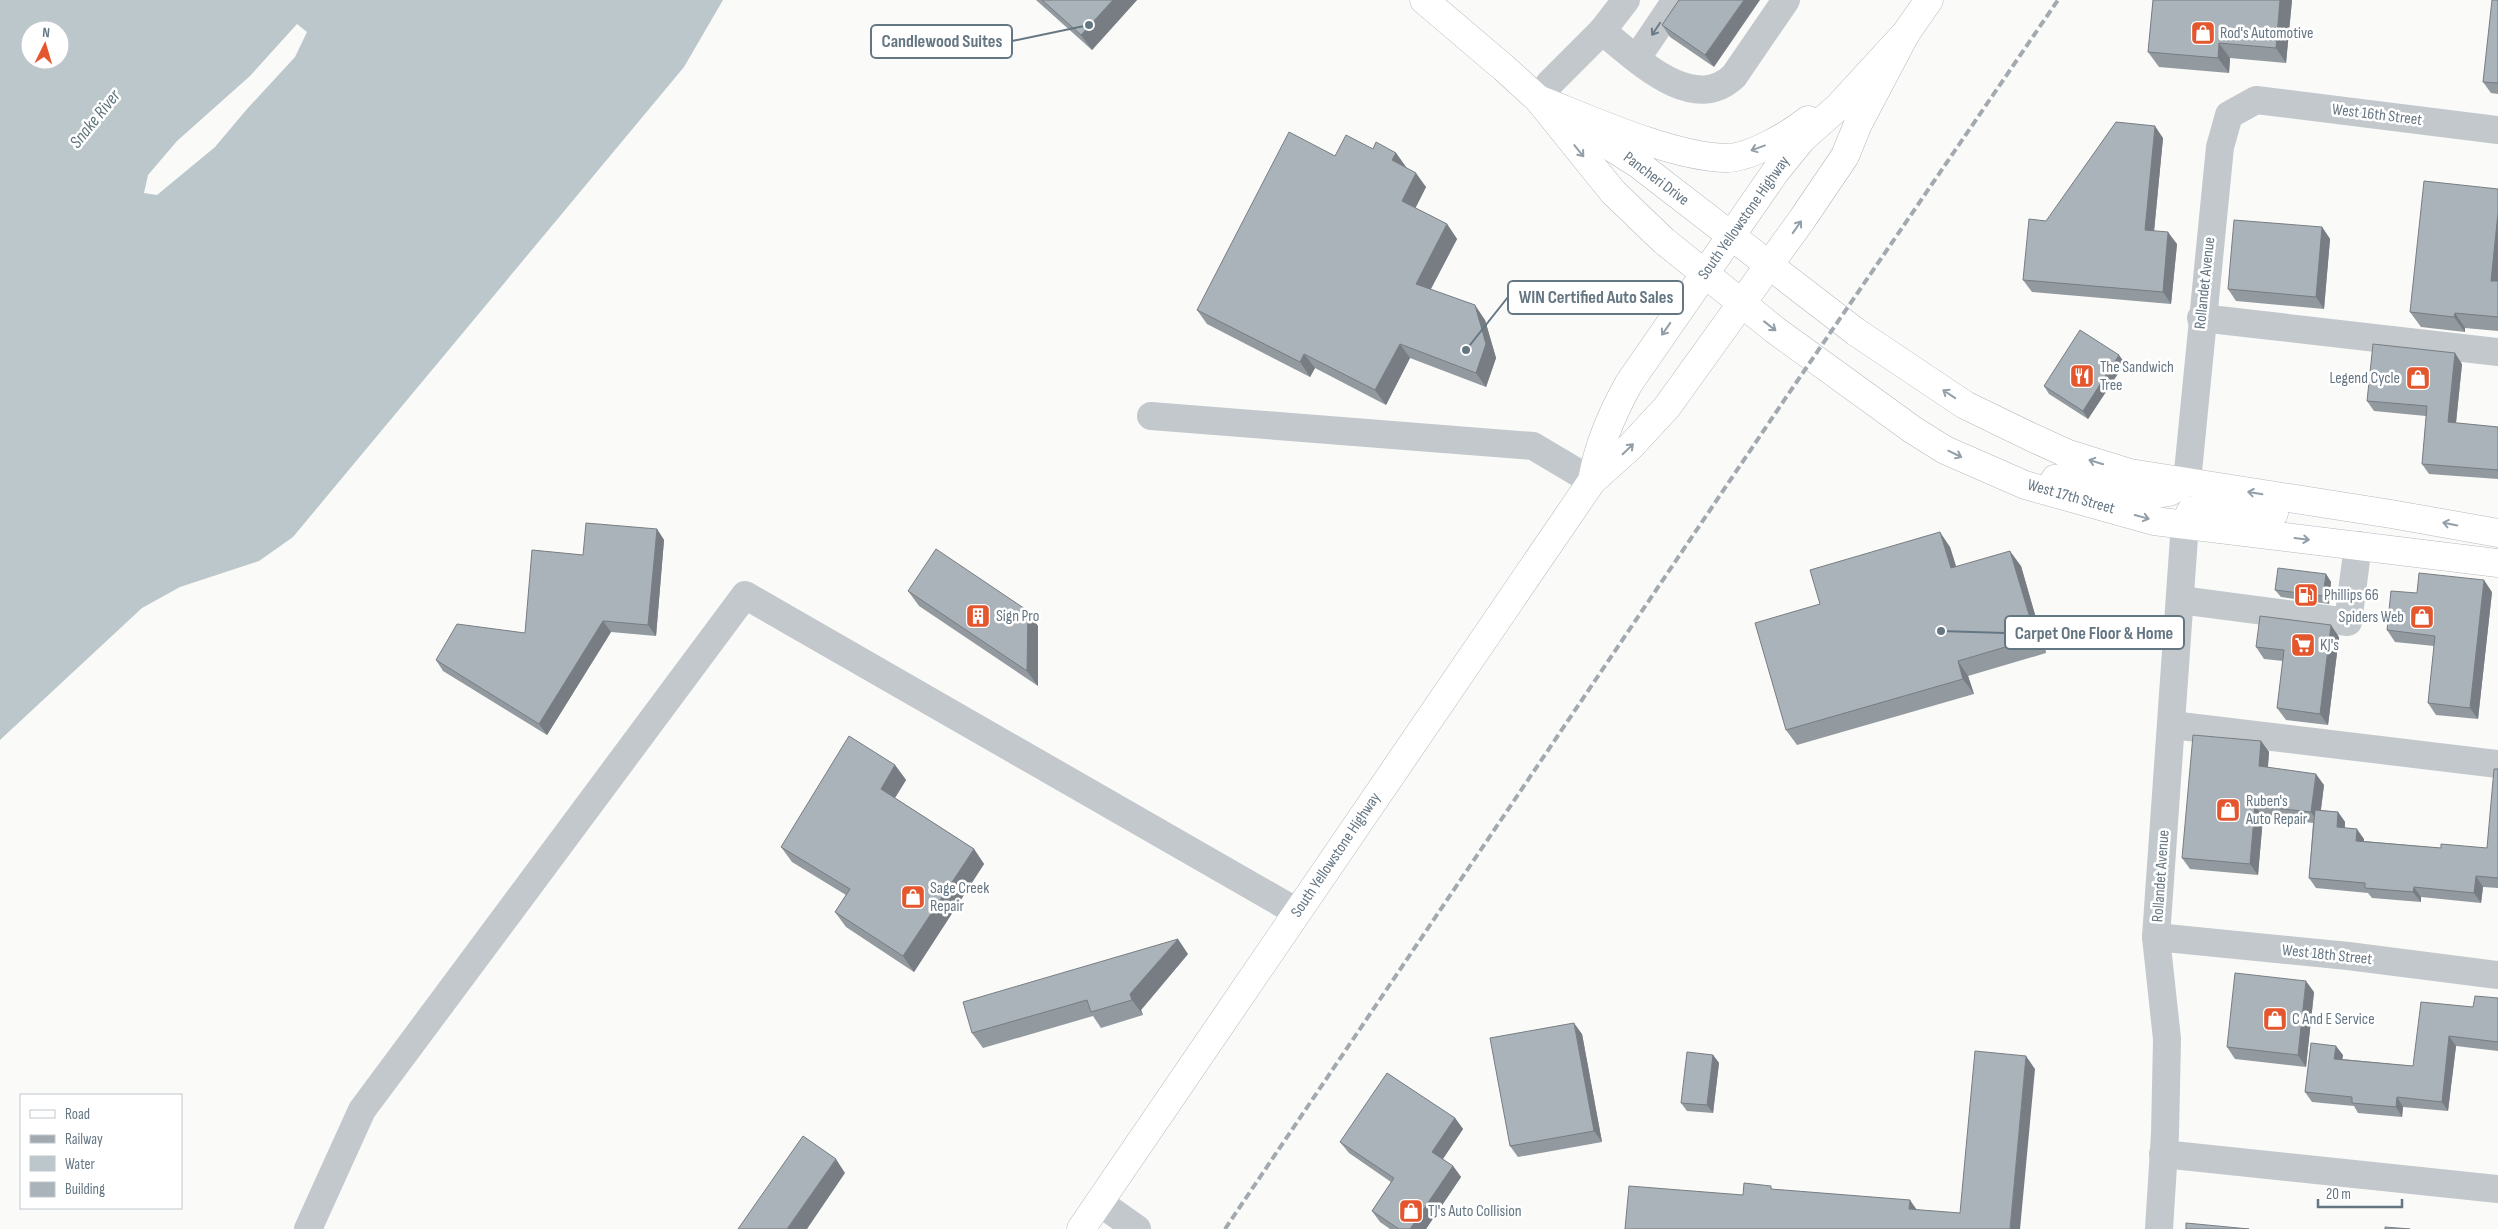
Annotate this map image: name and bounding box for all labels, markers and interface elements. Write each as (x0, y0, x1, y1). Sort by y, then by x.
north arrow (20, 20, 70, 70)
shop icon: Rod's Automotive (2190, 20, 2216, 46)
one-way arrow (1651, 22, 1662, 36)
text: N (42, 24, 51, 41)
place label: Rod's Automotive (2220, 24, 2314, 43)
callout: Candlewood Suites (871, 25, 1012, 58)
text: Candlewood Suites (882, 31, 1002, 52)
water label: Snake River (65, 85, 125, 152)
street label: West 16th Street (2331, 100, 2423, 130)
one-way arrow (1574, 144, 1585, 157)
one-way arrow (1751, 144, 1766, 153)
street label: Pancheri Drive (1619, 148, 1693, 210)
street label: South Yellowstone Highway (1694, 153, 1794, 283)
one-way arrow (1792, 220, 1803, 234)
street label: Rollandet Avenue (2191, 236, 2219, 330)
callout: WIN Certified Auto Sales (1508, 281, 1683, 314)
text: WIN Certified Auto Sales (1519, 287, 1673, 308)
one-way arrow (1763, 321, 1777, 331)
one-way arrow (1661, 322, 1671, 336)
place label: The Sandwich Tree (2100, 358, 2174, 395)
restaurant icon: The Sandwich Tree (2069, 363, 2095, 389)
shop icon: Legend Cycle (2405, 365, 2431, 391)
place label: Legend Cycle (2329, 369, 2400, 388)
one-way arrow (1942, 389, 1956, 399)
one-way arrow (1622, 443, 1635, 455)
one-way arrow (1947, 450, 1962, 460)
one-way arrow (2088, 457, 2104, 467)
street label: West 17th Street (2025, 475, 2117, 519)
one-way arrow (2247, 487, 2263, 497)
one-way arrow (2133, 513, 2149, 523)
one-way arrow (2442, 519, 2458, 529)
one-way arrow (2294, 534, 2310, 544)
fuel station icon: Phillips 66 (2293, 582, 2319, 608)
place label: Phillips 66 (2324, 586, 2379, 605)
building icon: Sign Pro (965, 603, 991, 629)
shop icon: Spiders Web (2409, 604, 2435, 630)
place label: Sign Pro (996, 607, 1039, 626)
place label: Spiders Web (2339, 608, 2404, 627)
callout: Carpet One Floor & Home (2005, 616, 2184, 649)
text: Carpet One Floor & Home (2015, 623, 2173, 644)
supermarket icon: KJ's (2290, 632, 2316, 658)
place label: KJ's (2320, 636, 2339, 655)
street label: South Yellowstone Highway (1287, 789, 1385, 921)
place label: Ruben's Auto Repair (2245, 792, 2308, 829)
shop icon: Ruben's Auto Repair (2215, 797, 2241, 823)
street label: Rollandet Avenue (2148, 829, 2174, 923)
place label: Sage Creek Repair (930, 879, 989, 916)
shop icon: Sage Creek Repair (900, 884, 926, 910)
street label: West 18th Street (2281, 941, 2373, 969)
shop icon: C And E Service (2262, 1006, 2288, 1032)
place label: C And E Service (2292, 1010, 2375, 1029)
legend (20, 1094, 182, 1209)
text: Road (65, 1105, 90, 1124)
text: Railway (65, 1130, 103, 1149)
text: Water (65, 1155, 96, 1174)
scale bar (2318, 1176, 2402, 1208)
text: Building (65, 1180, 105, 1199)
text: 20 m (2326, 1185, 2351, 1204)
shop icon: TJ's Auto Collision (1398, 1198, 1424, 1224)
place label: TJ's Auto Collision (1428, 1202, 1522, 1221)

